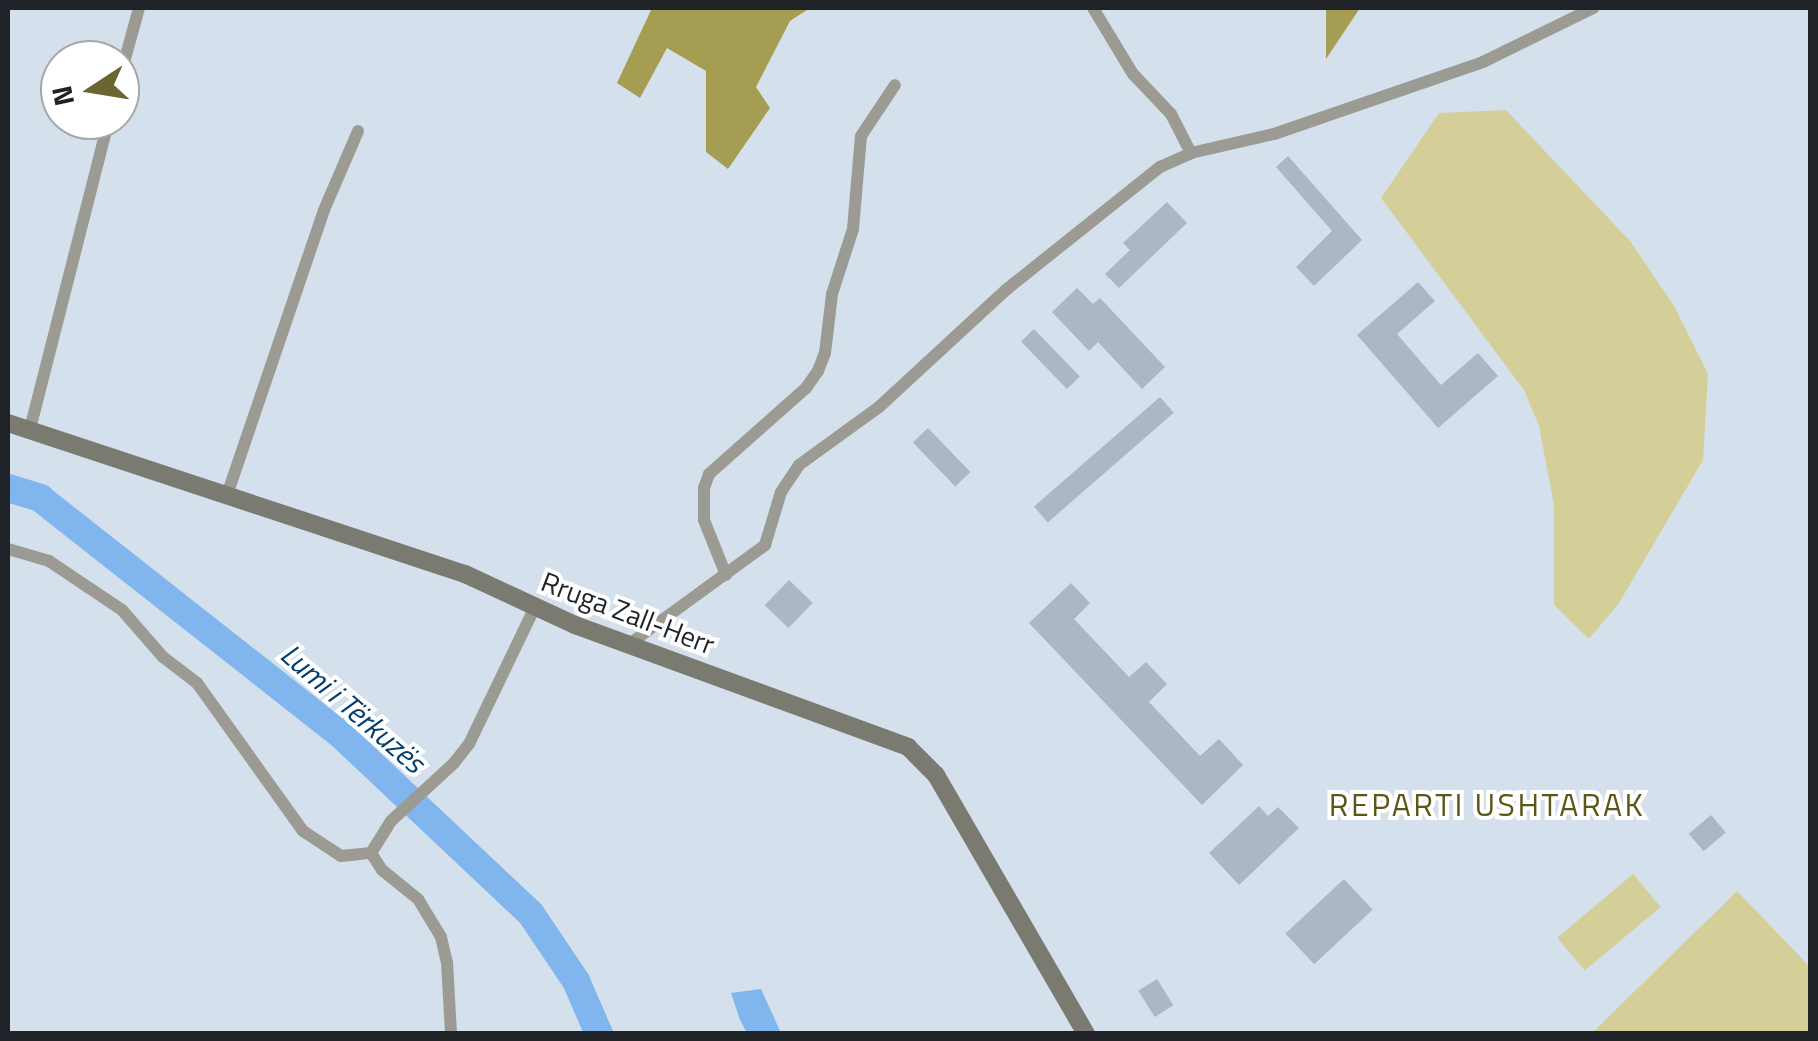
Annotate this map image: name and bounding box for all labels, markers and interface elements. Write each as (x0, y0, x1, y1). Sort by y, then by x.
north arrow (40, 40, 140, 140)
text: N (39, 82, 85, 110)
street label: Rruga Zall-Herr (537, 565, 719, 661)
water label: Lumi i Tërkuzës (274, 636, 432, 780)
district label: REPARTI USHTARAK (1329, 785, 1645, 823)

